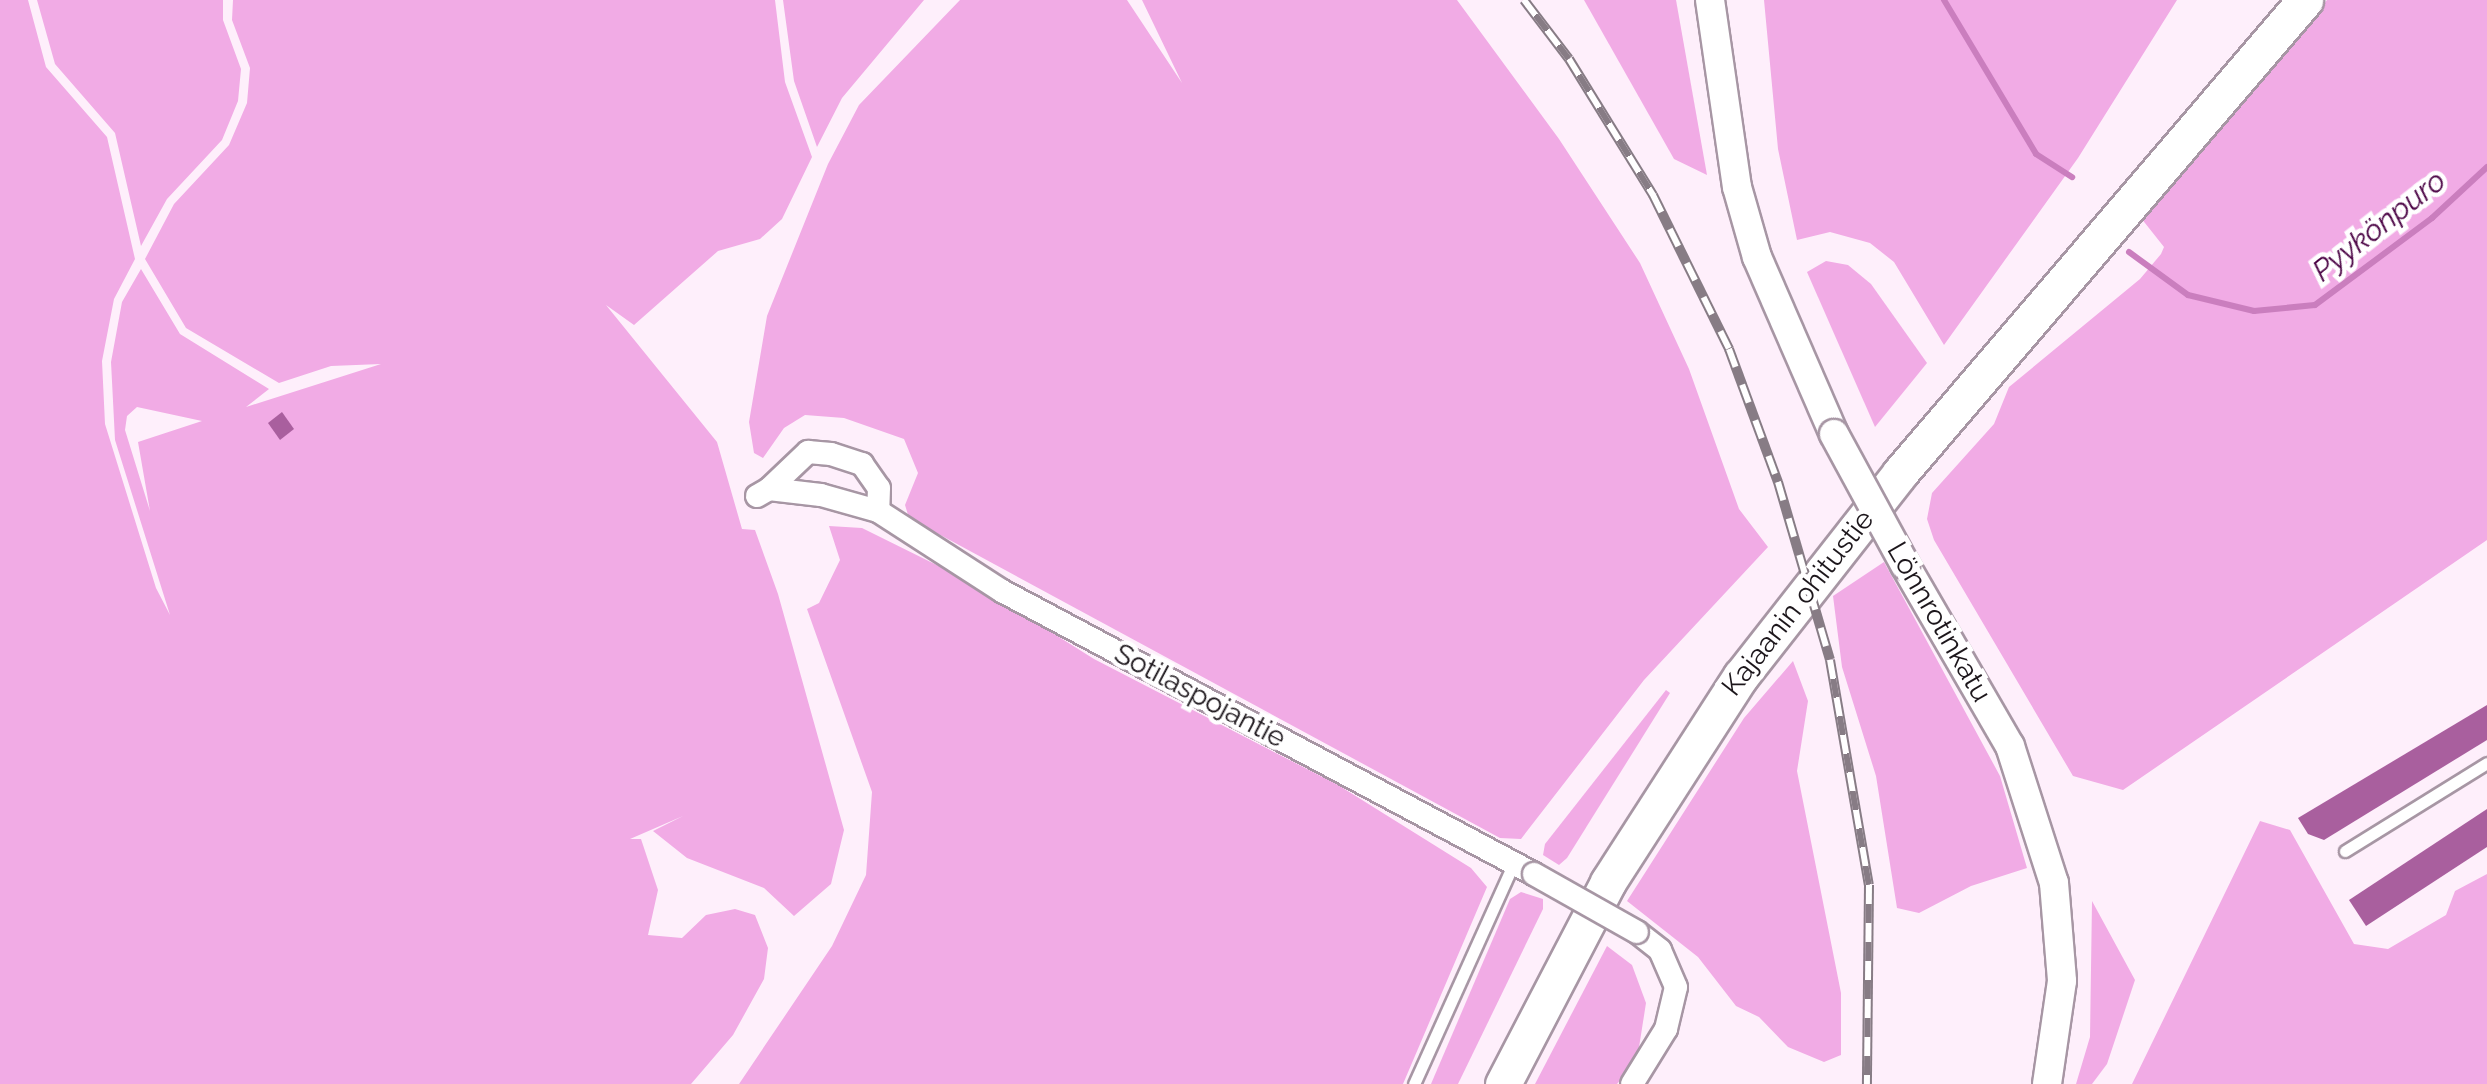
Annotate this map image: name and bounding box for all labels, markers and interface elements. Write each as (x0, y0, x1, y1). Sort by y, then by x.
water label: Pyykönpuro (2305, 163, 2453, 289)
street label: Kajaanin ohitustie (1715, 503, 1881, 703)
street label: Lönnrotinkatu (1880, 536, 1998, 708)
street label: Sotilaspojantie (1109, 637, 1291, 755)

